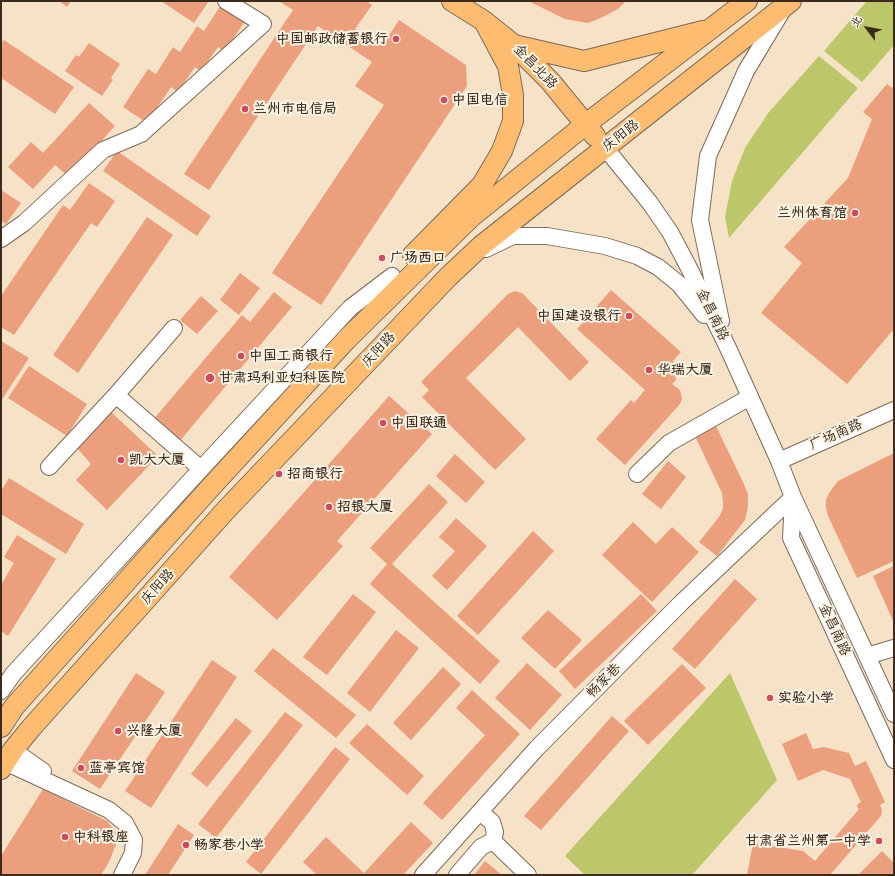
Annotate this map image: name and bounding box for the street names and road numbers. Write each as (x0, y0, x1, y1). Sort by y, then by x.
street label: 金昌北路 (510, 41, 560, 93)
street label: 庆阳路 (599, 116, 643, 156)
street label: 金昌南路 (692, 286, 732, 344)
street label: 庆阳路 (359, 329, 399, 371)
street label: 广场南路 (807, 416, 865, 454)
street label: 庆阳路 (138, 566, 178, 608)
street label: 金昌南路 (815, 601, 853, 659)
street label: 畅家巷 (583, 660, 625, 702)

